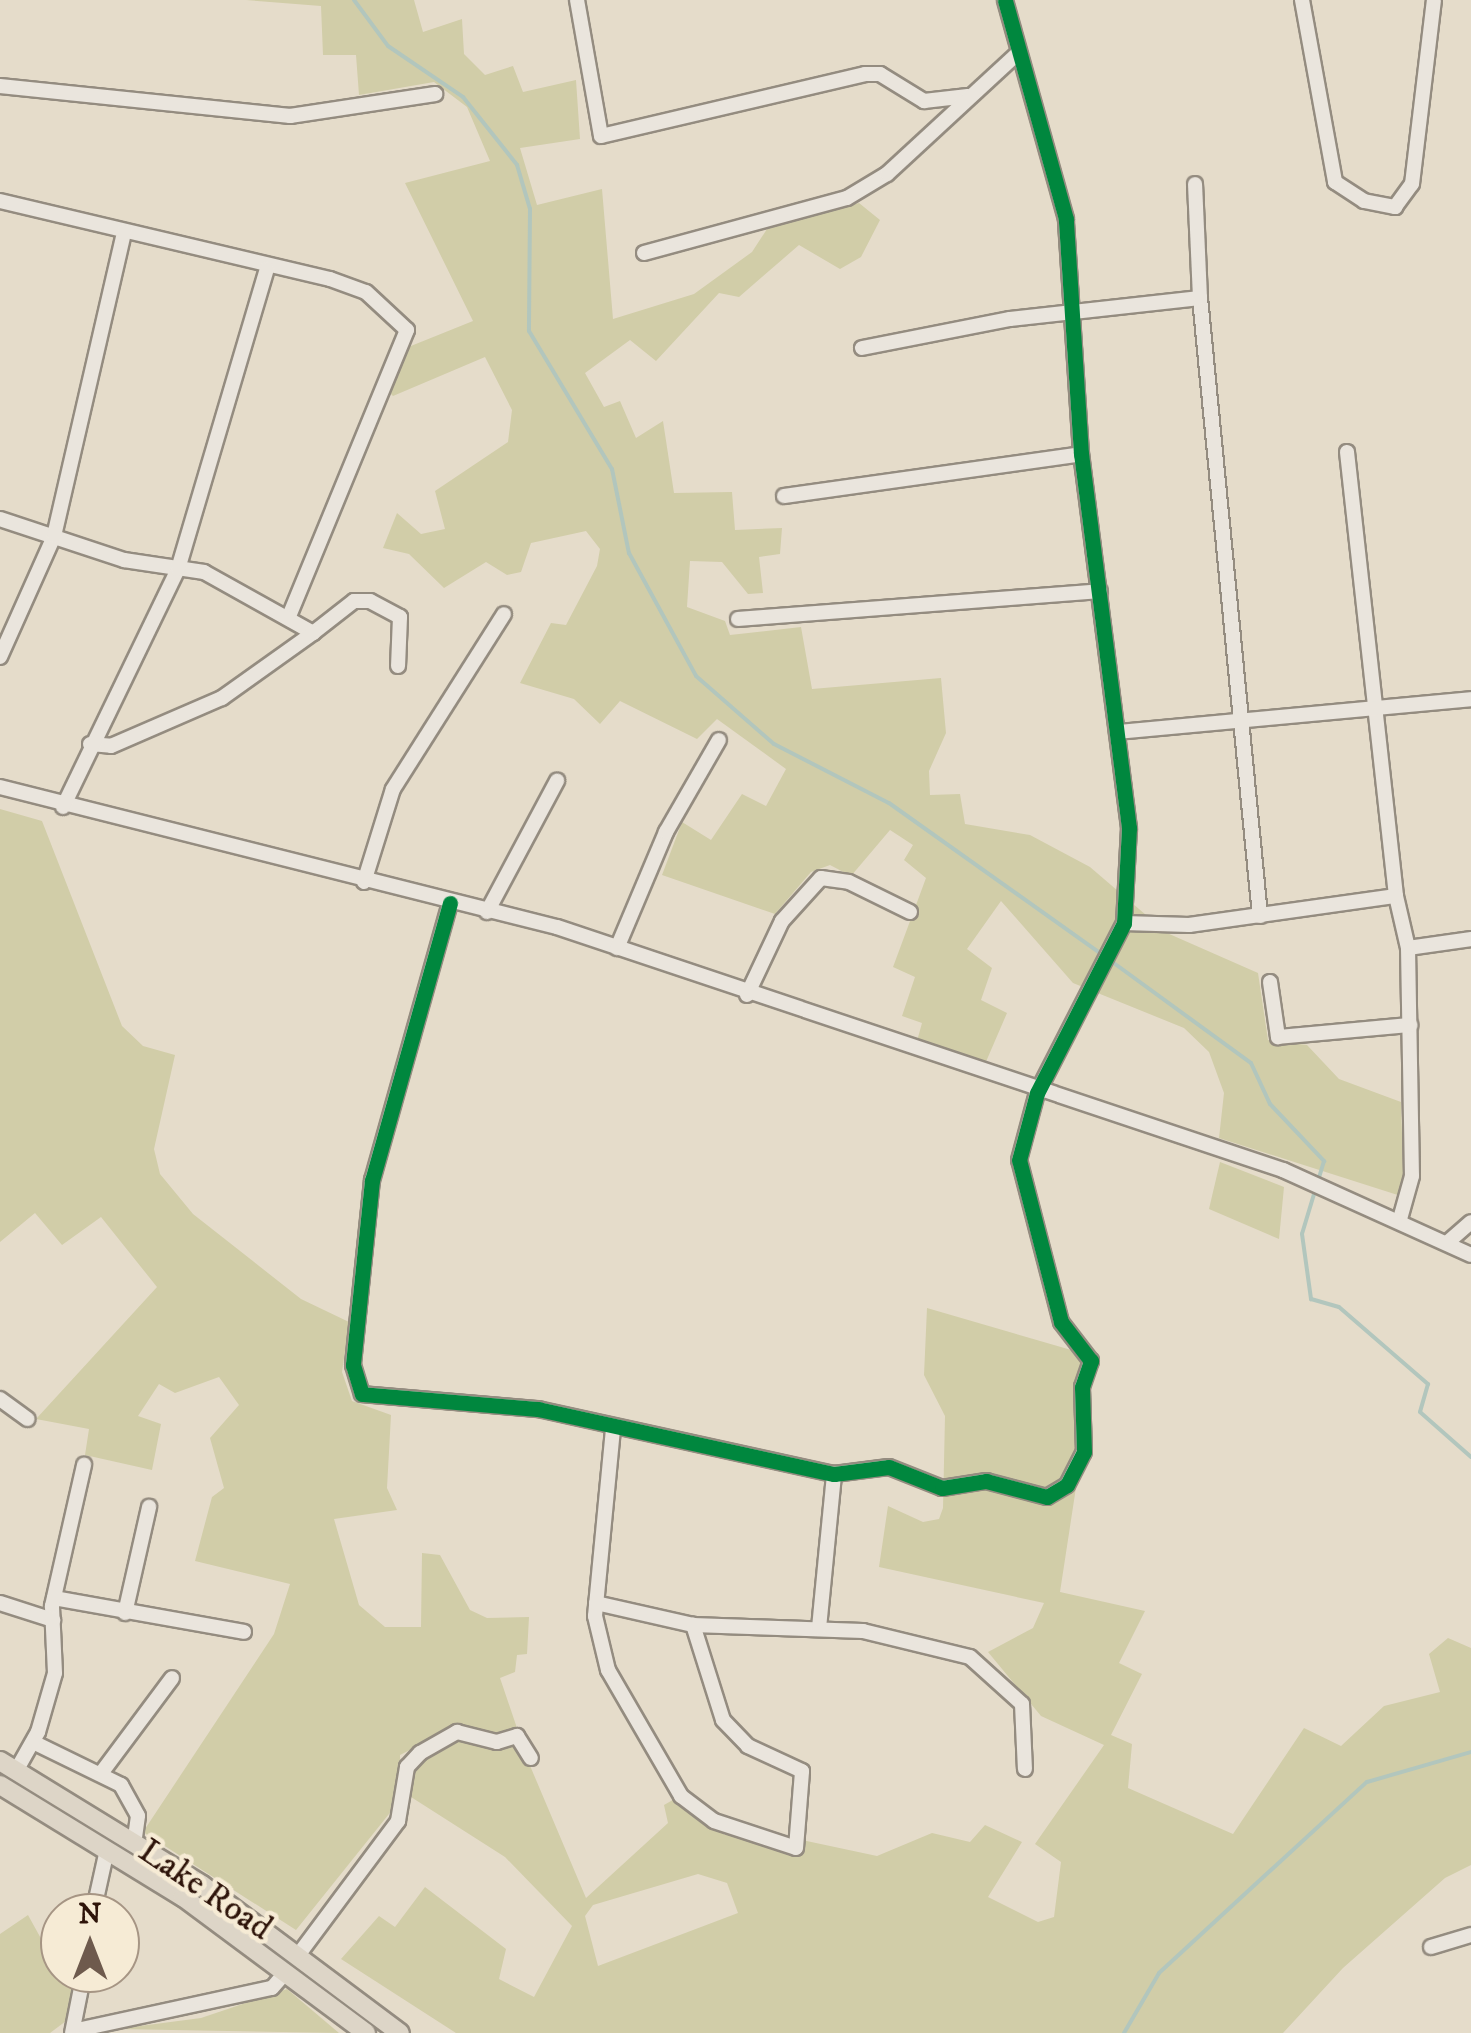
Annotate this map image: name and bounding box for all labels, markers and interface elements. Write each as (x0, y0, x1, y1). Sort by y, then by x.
street label: Lake Road (130, 1830, 280, 1950)
north arrow (40, 1893, 140, 1993)
text: N (79, 1897, 101, 1932)

